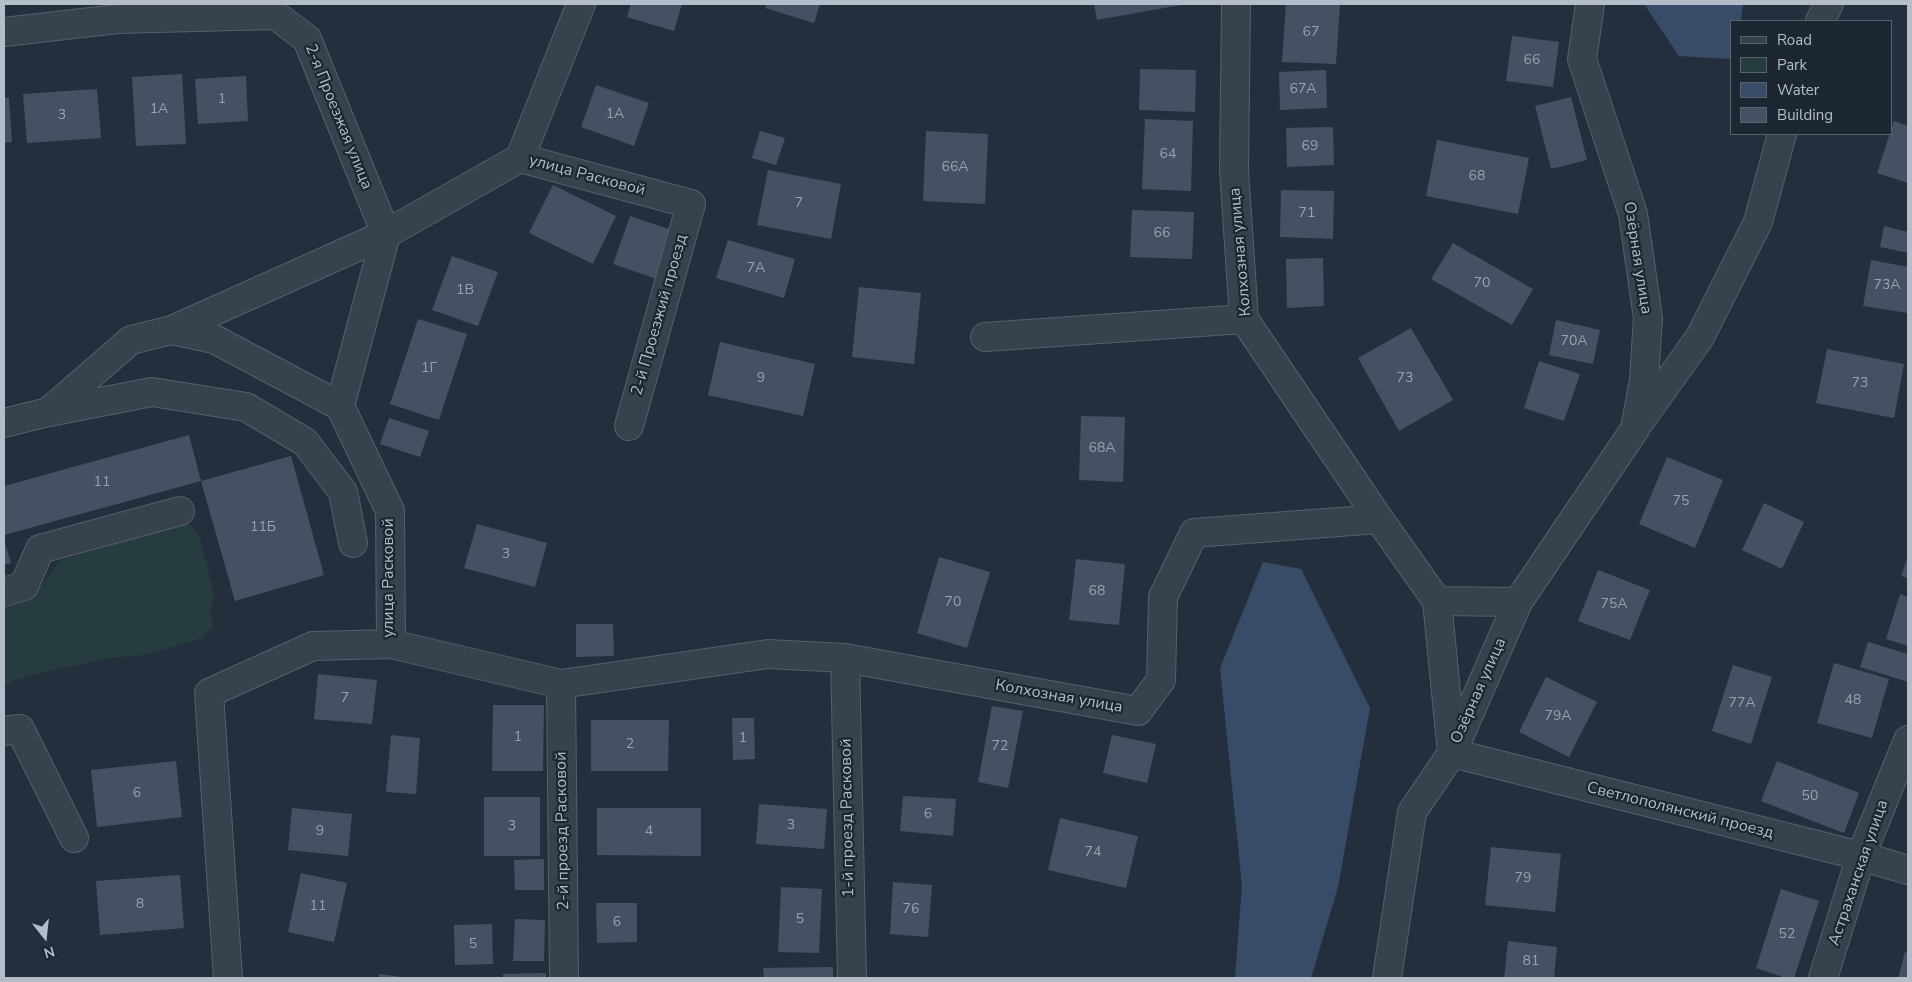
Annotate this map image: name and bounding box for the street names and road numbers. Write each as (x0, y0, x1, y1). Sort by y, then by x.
street label: 2-я Проезжая улица (300, 42, 376, 192)
street label: улица Расковой (527, 151, 647, 201)
street label: Колхозная улица (1226, 187, 1256, 317)
street label: Озёрная улица (1619, 200, 1655, 316)
street label: 2-й Проезжий проезд (628, 232, 692, 398)
street label: улица Расковой (379, 518, 399, 638)
street label: Озёрная улица (1447, 635, 1511, 747)
street label: Колхозная улица (994, 676, 1124, 718)
street label: 1-й проезд Расковой (837, 738, 859, 898)
street label: 2-й проезд Расковой (552, 751, 574, 911)
street label: Светлополянский проезд (1585, 778, 1775, 844)
street label: Астраханская улица (1825, 798, 1893, 948)

